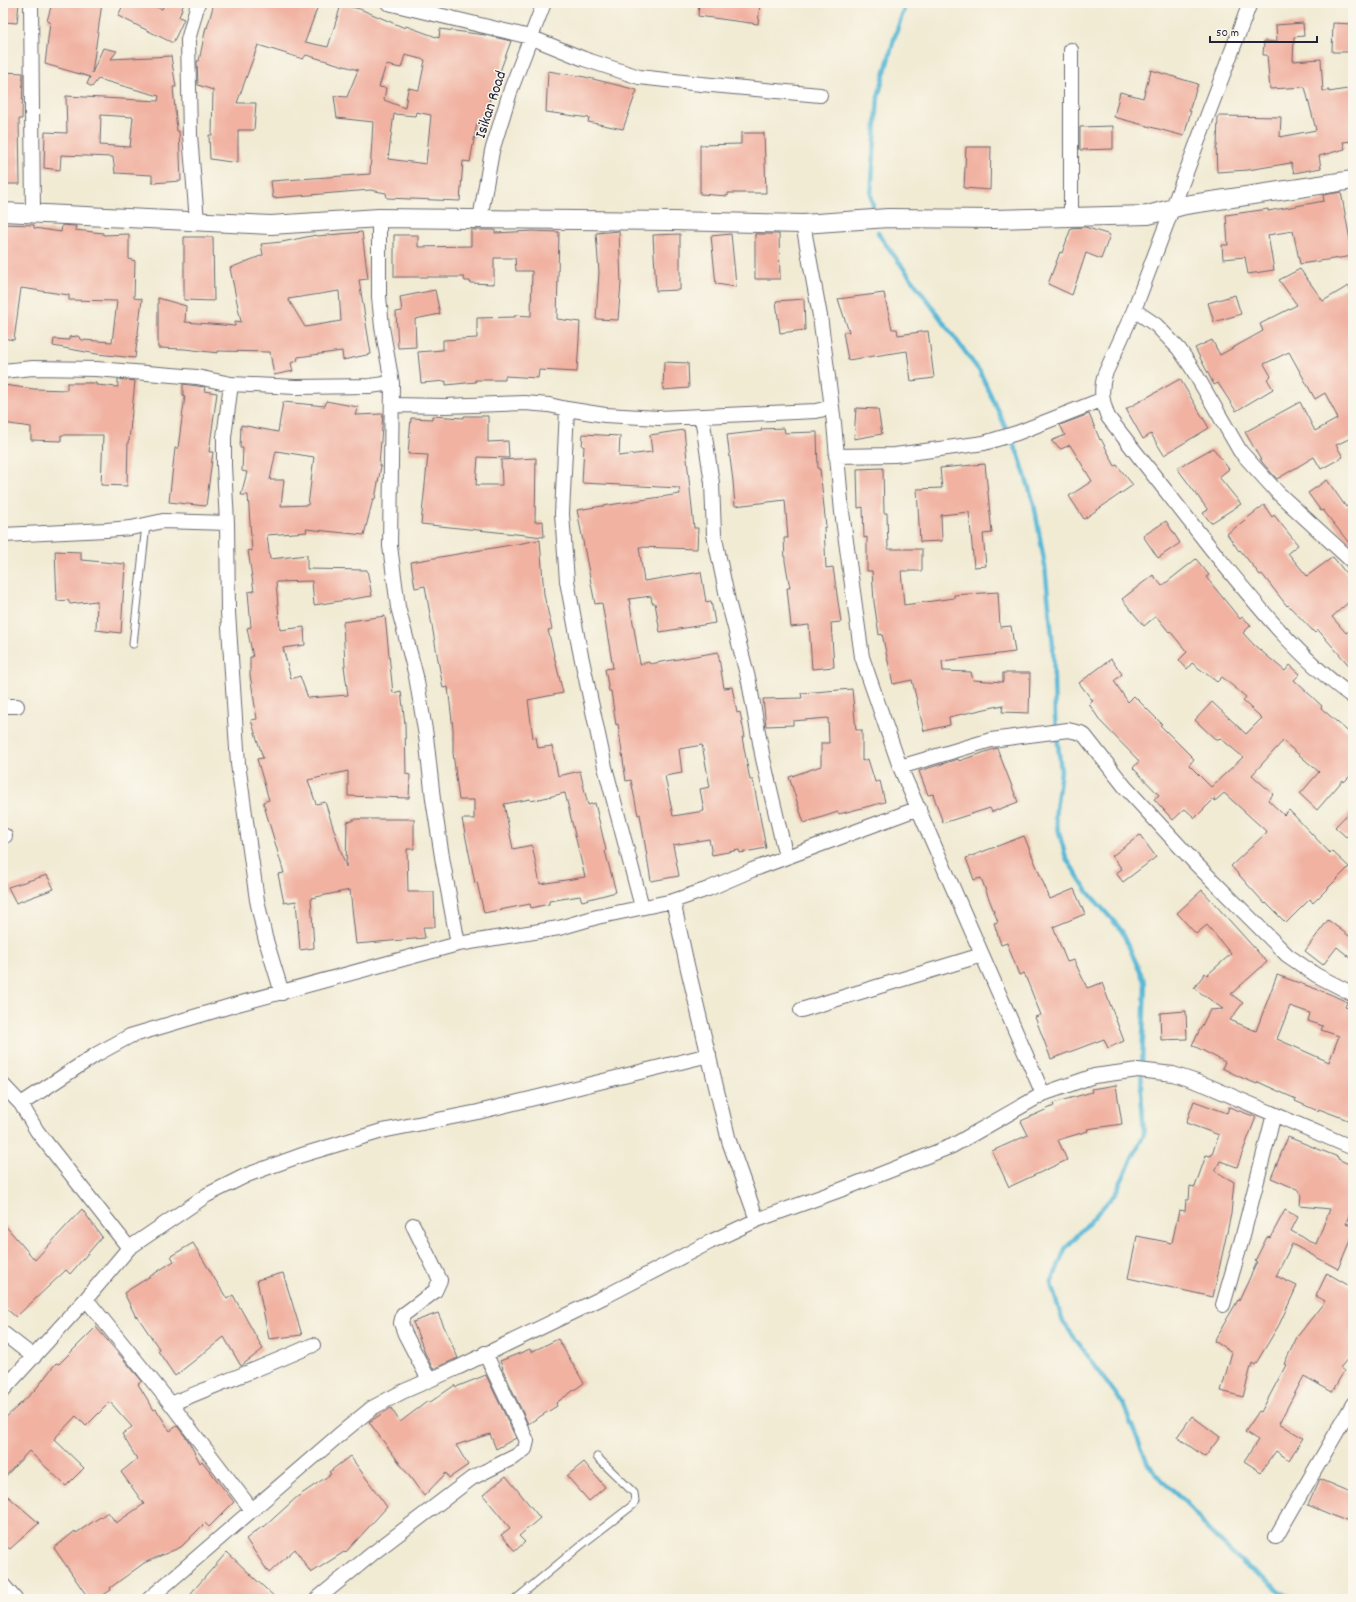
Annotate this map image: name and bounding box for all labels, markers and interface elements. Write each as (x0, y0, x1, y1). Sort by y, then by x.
scale bar (1210, 18, 1317, 44)
text: 50 m (1216, 25, 1239, 42)
street label: Isikan Road (470, 68, 513, 141)

